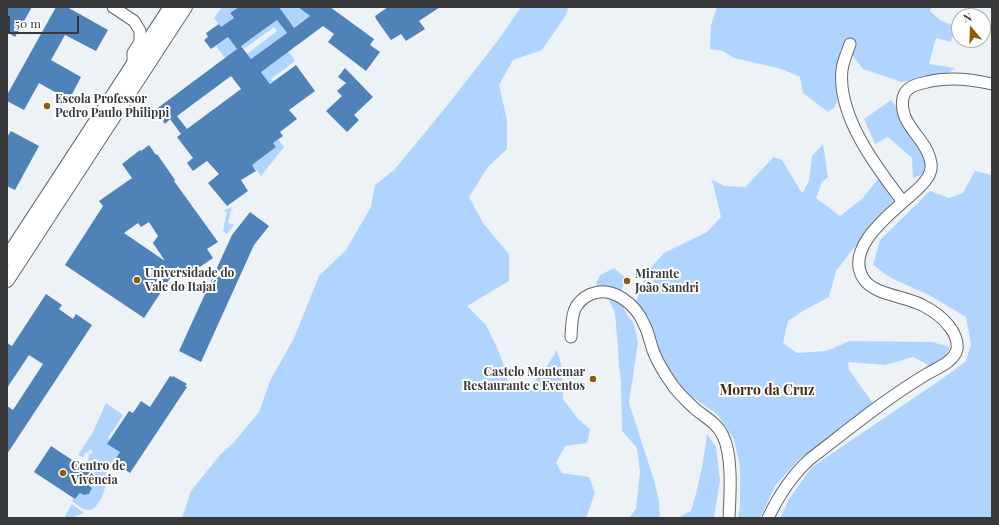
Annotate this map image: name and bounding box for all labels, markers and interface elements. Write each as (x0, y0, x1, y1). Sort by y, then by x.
scale bar (10, 8, 81, 34)
north arrow (951, 8, 991, 48)
text: N (961, 9, 973, 26)
text: 50 m (15, 15, 41, 31)
place label: Escola Professor Pedro Paulo Philippi (55, 92, 169, 120)
marker: Escola Professor Pedro Paulo Philippi (42, 101, 52, 111)
place label: Universidade do Vale do Itajaí (145, 266, 234, 294)
place label: Mirante João Sandri (635, 267, 699, 295)
marker: Universidade do Vale do Itajaí (132, 275, 142, 285)
marker: Mirante João Sandri (622, 276, 632, 286)
place label: Castelo Montemar Restaurante e Eventos (463, 365, 585, 393)
marker: Castelo Montemar Restaurante e Eventos (588, 374, 598, 384)
district label: Morro da Cruz (719, 383, 815, 399)
place label: Centro de Vivência (71, 459, 125, 487)
marker: Centro de Vivência (58, 468, 68, 478)

